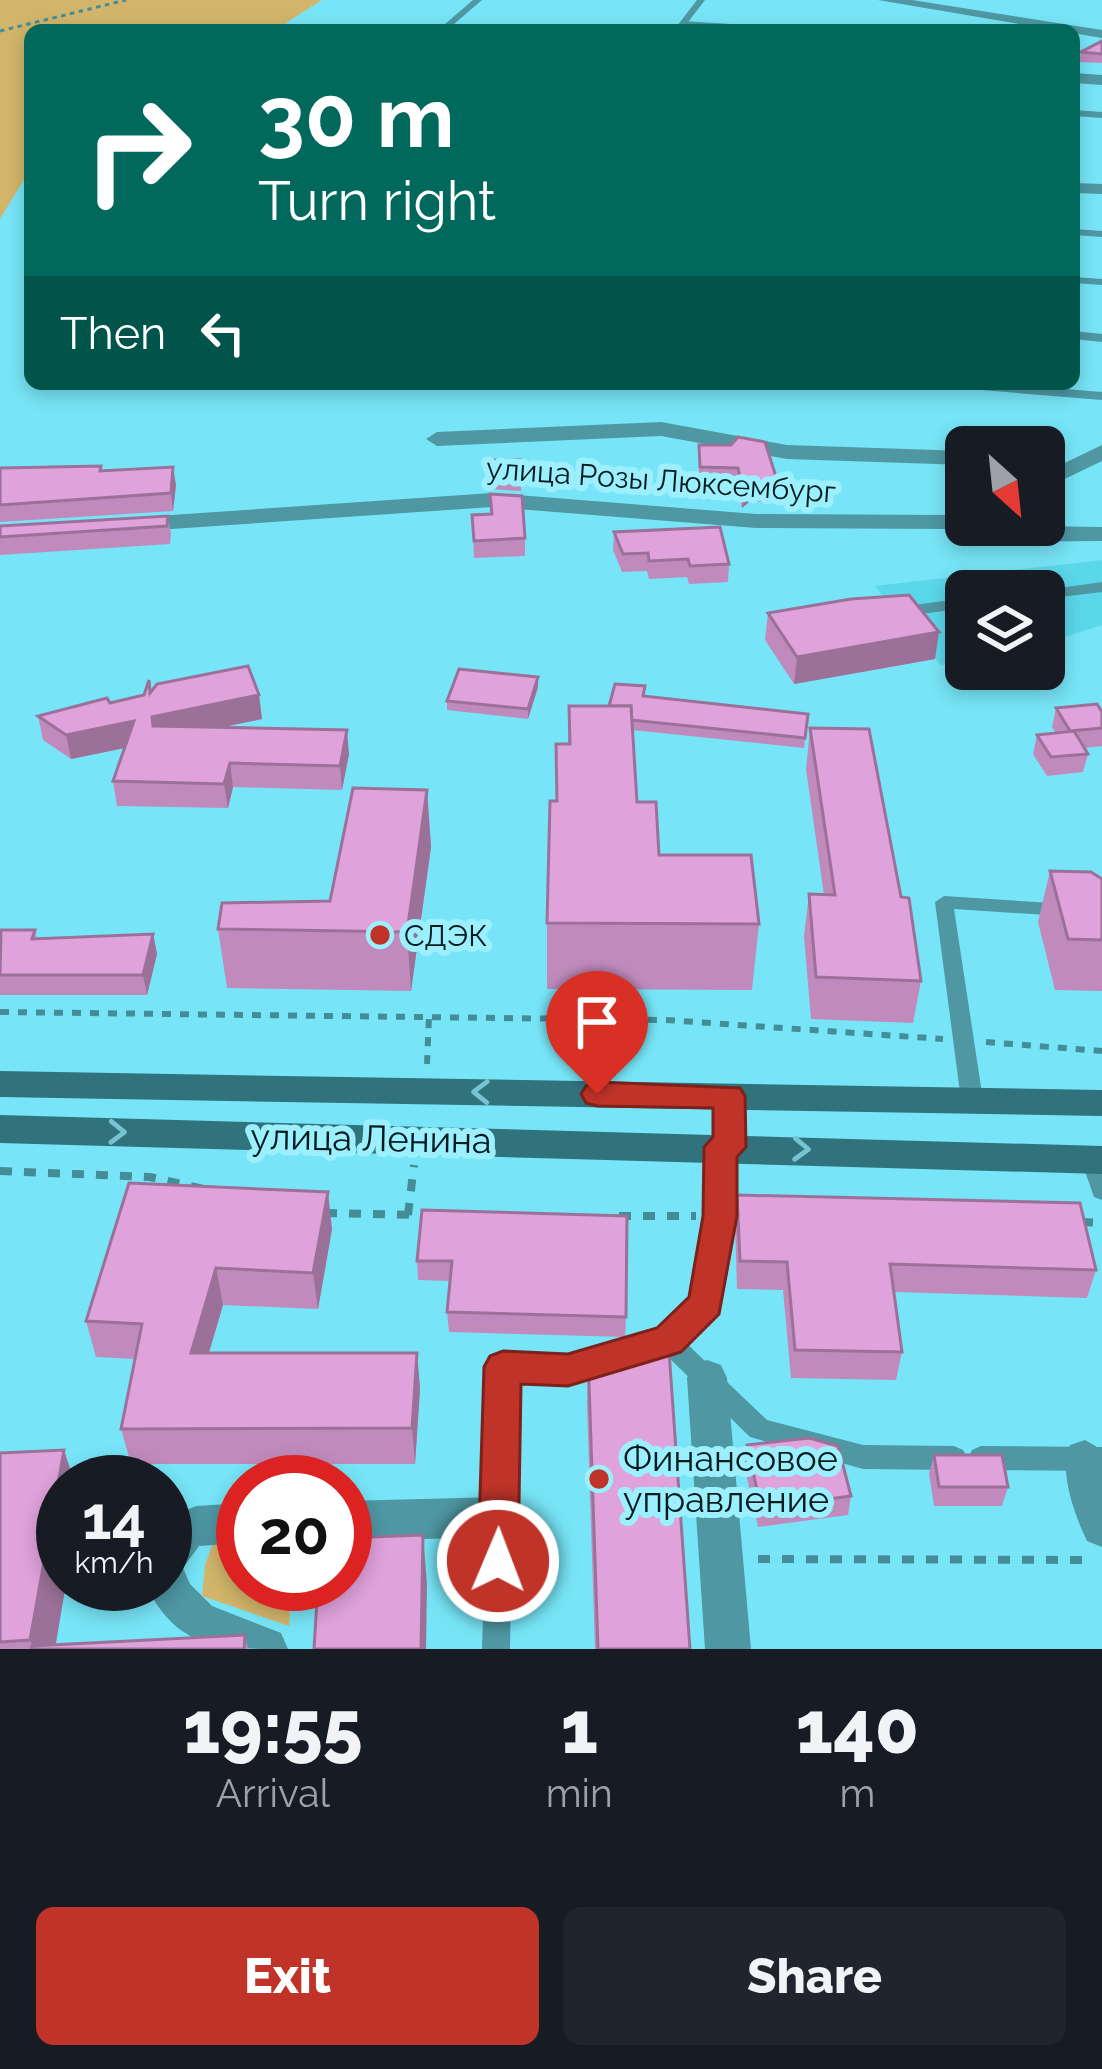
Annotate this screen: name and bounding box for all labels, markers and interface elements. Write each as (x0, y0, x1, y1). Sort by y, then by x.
text: 30 m (258, 68, 455, 167)
icon: right (60, 72, 216, 228)
text: Turn right (258, 169, 496, 233)
icon: left (190, 300, 256, 366)
text: Then (60, 307, 166, 360)
north arrow (945, 426, 1065, 546)
map controls (945, 426, 1065, 690)
street label: улица Розы Люксембург (485, 450, 837, 510)
button: layers (945, 570, 1065, 690)
place label: СДЭК (404, 918, 487, 953)
marker: СДЭК (367, 922, 393, 948)
pin (546, 971, 648, 1094)
icon: arrive (564, 989, 630, 1055)
one-way arrow (471, 1079, 489, 1105)
street label: улица Ленина (250, 1115, 492, 1161)
one-way arrow (108, 1119, 127, 1145)
one-way arrow (792, 1136, 811, 1162)
place label: Финансовое управление (623, 1437, 838, 1520)
speed limit sign: 20 (216, 1455, 372, 1611)
marker: Финансовое управление (586, 1466, 612, 1492)
text: 14 (82, 1483, 146, 1553)
position arrow (435, 1498, 561, 1624)
text: km/h (74, 1545, 154, 1580)
text: 19:55 (183, 1685, 363, 1770)
text: 1 (561, 1685, 598, 1770)
text: 140 (796, 1685, 919, 1770)
text: Arrival (216, 1770, 330, 1816)
text: min (546, 1770, 613, 1816)
text: m (839, 1770, 875, 1816)
button: Exit (36, 1907, 539, 2045)
button: Share (563, 1907, 1066, 2045)

